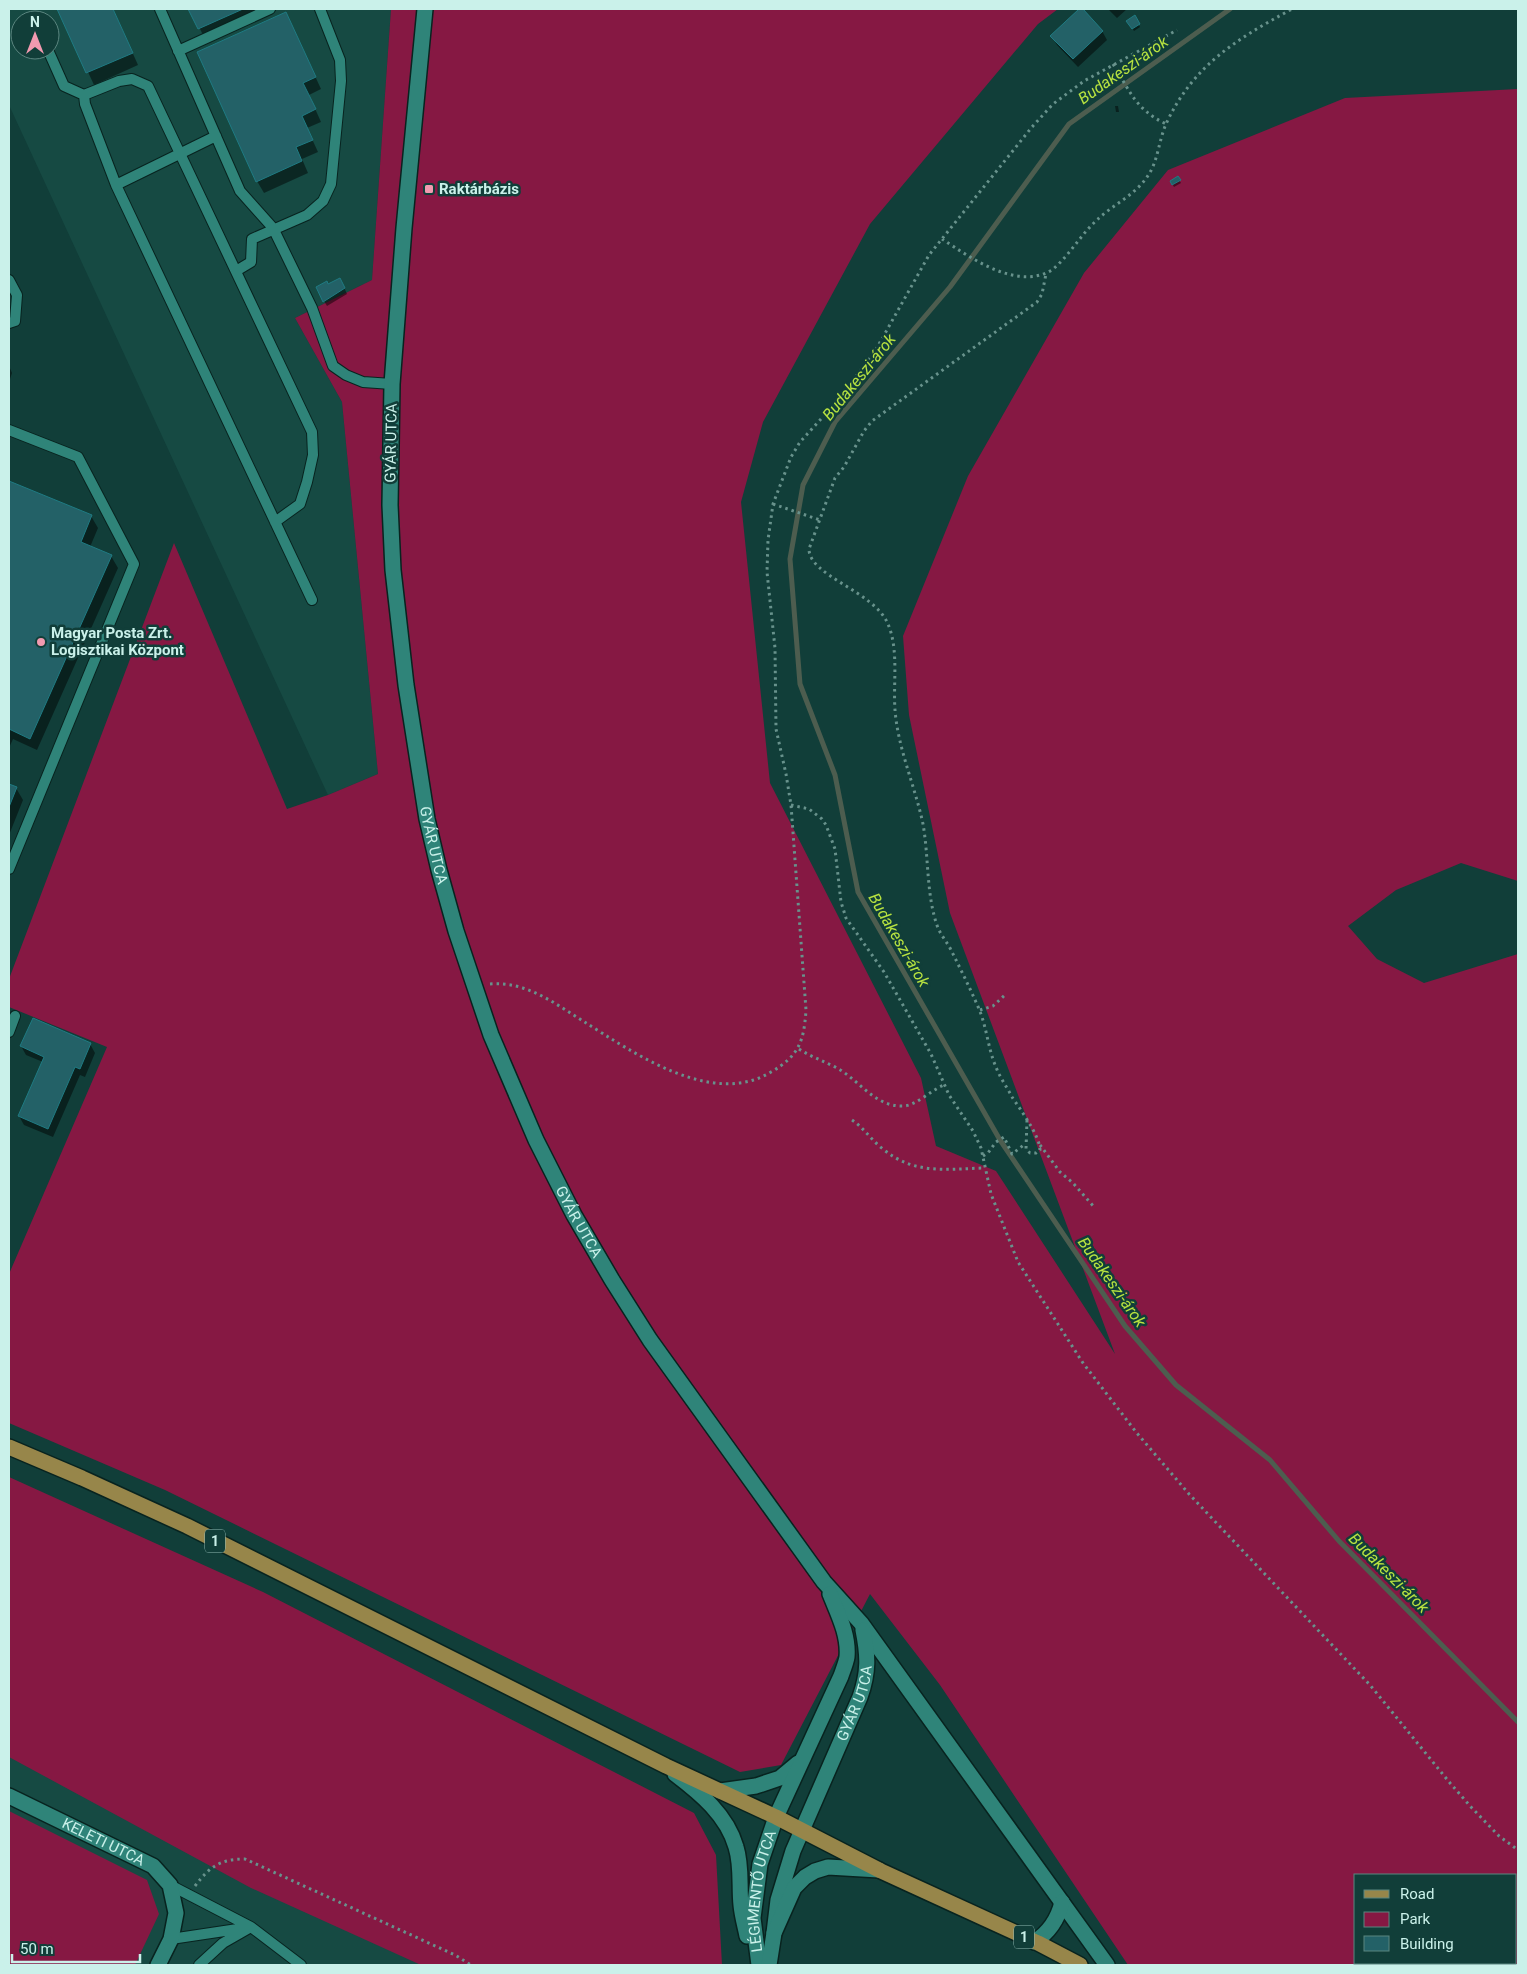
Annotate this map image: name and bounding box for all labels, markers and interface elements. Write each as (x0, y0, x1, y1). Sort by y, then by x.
north arrow (10, 10, 60, 60)
text: N (30, 14, 40, 30)
water label: Budakeszi-árok (1074, 31, 1173, 108)
place label: Raktárbázis (439, 180, 519, 198)
marker: Raktárbázis (423, 183, 435, 195)
water label: Budakeszi-árok (818, 329, 900, 424)
street label: GYÁR UTCA (381, 403, 401, 483)
place label: Magyar Posta Zrt. Logisztikai Központ (51, 624, 184, 659)
marker: Magyar Posta Zrt. Logisztikai Központ (35, 636, 47, 648)
street label: GYÁR UTCA (416, 805, 452, 886)
water label: Budakeszi-árok (864, 890, 934, 991)
street label: GYÁR UTCA (552, 1183, 606, 1261)
water label: Budakeszi-árok (1074, 1233, 1151, 1332)
water label: Budakeszi-árok (1345, 1529, 1434, 1618)
road number: 1 (205, 1530, 225, 1552)
street label: GYÁR UTCA (833, 1664, 876, 1744)
street label: KELETI UTCA (59, 1814, 148, 1870)
street label: LÉGIMENTŐ UTCA (744, 1828, 780, 1953)
legend (1354, 1874, 1517, 1964)
text: Road (1400, 1885, 1434, 1903)
text: Park (1400, 1910, 1431, 1928)
road number: 1 (1014, 1925, 1034, 1948)
scale bar (12, 1932, 140, 1964)
text: Building (1400, 1935, 1454, 1953)
text: 50 m (20, 1940, 54, 1958)

